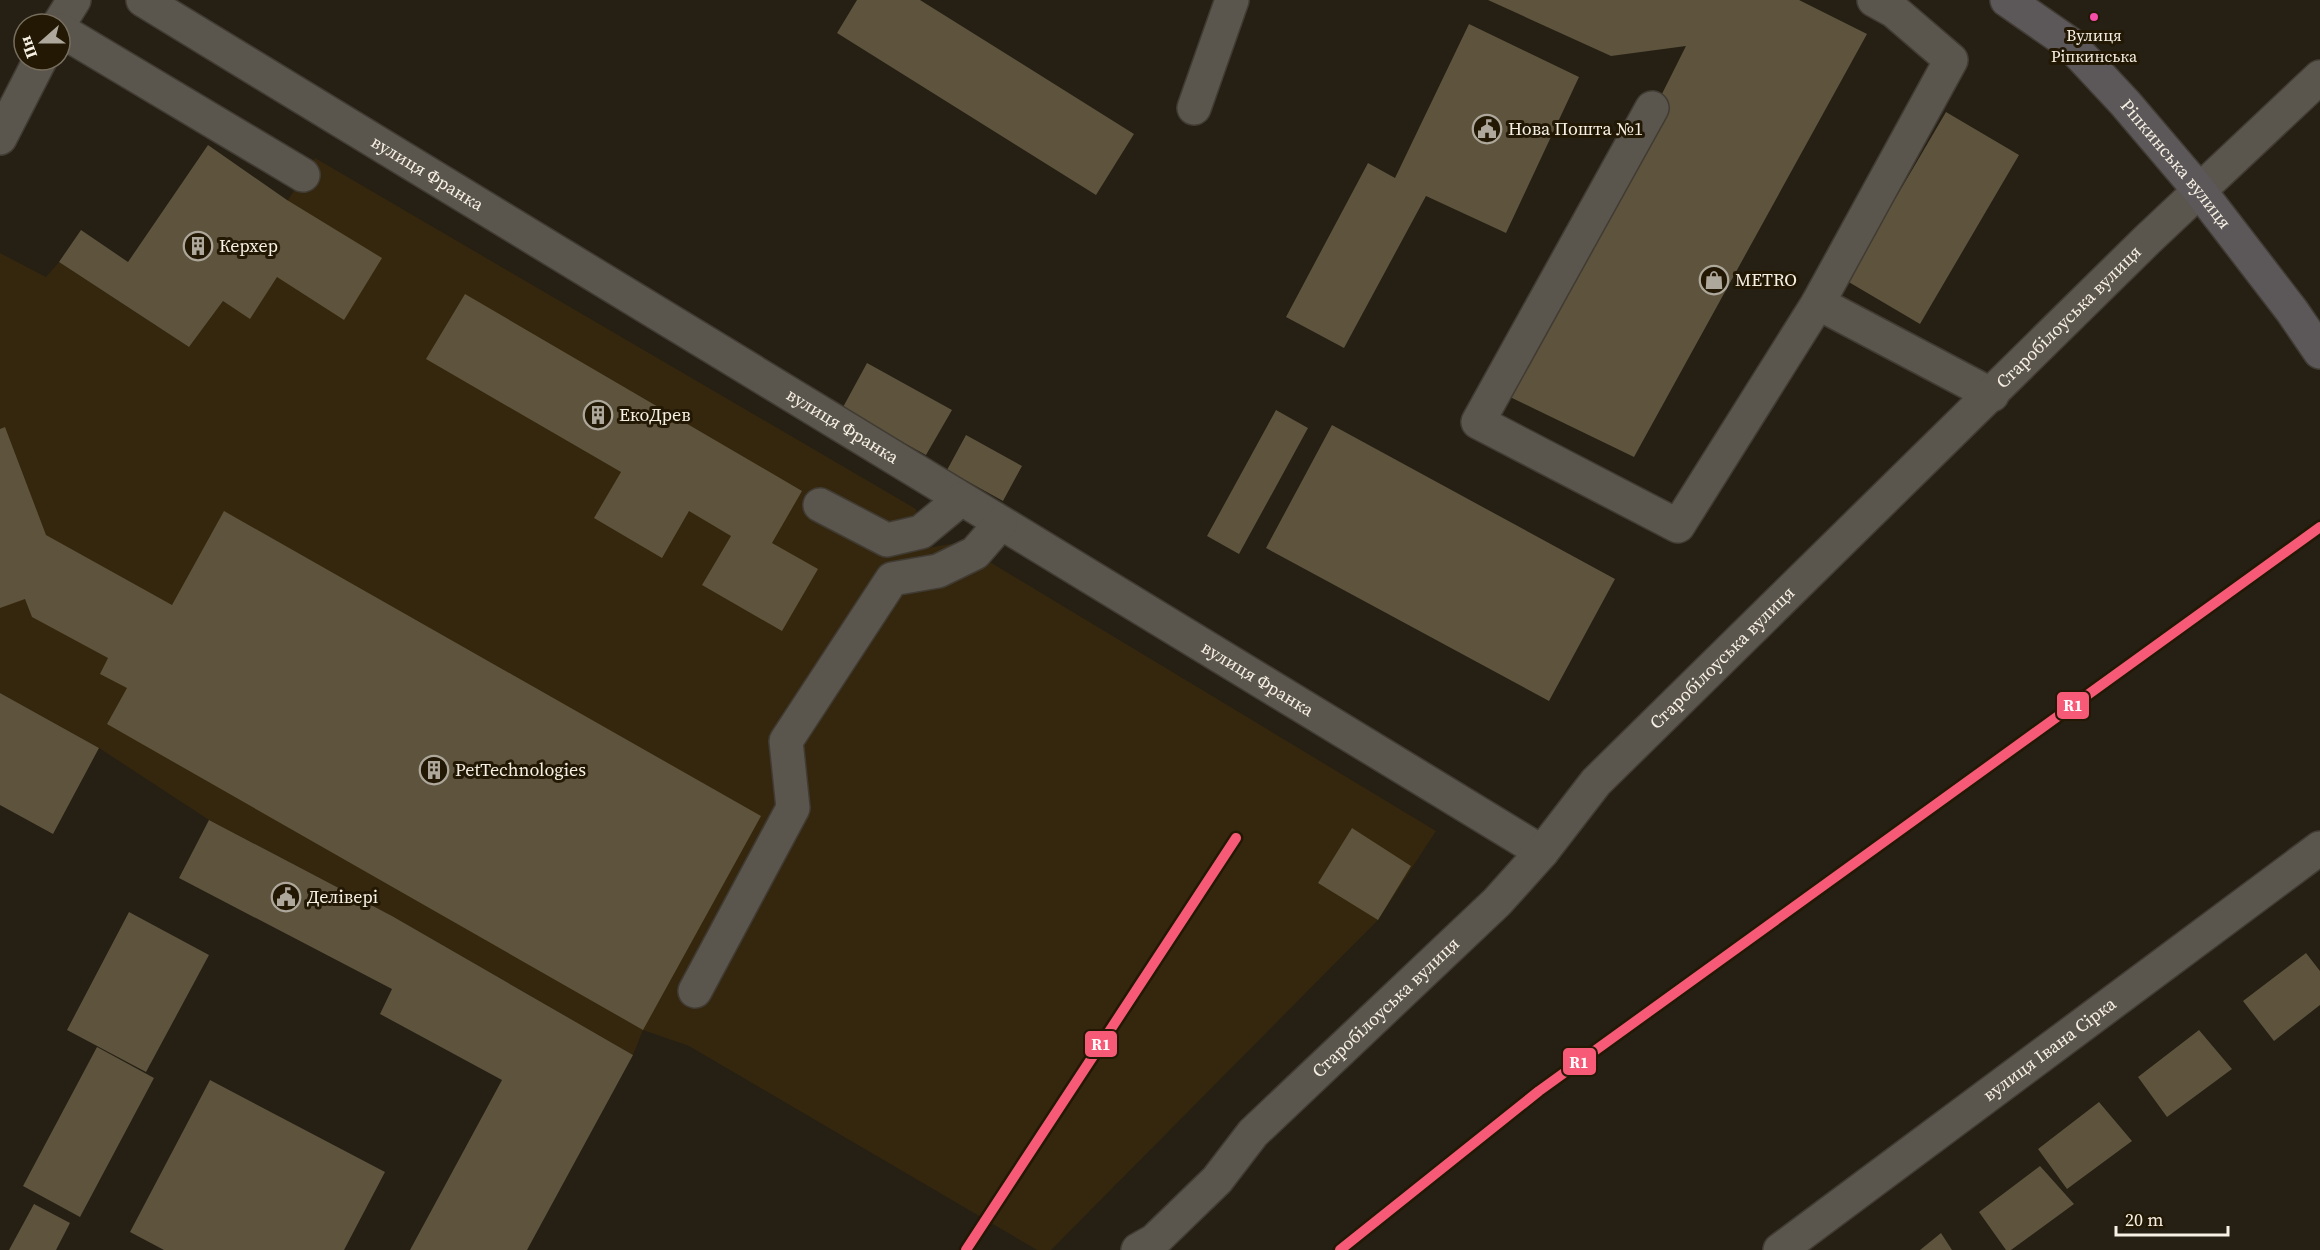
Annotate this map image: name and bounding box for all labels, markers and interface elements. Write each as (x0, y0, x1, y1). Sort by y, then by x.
marker: Вулиця Ріпкинська (2088, 11, 2100, 23)
north arrow (12, 12, 72, 72)
place label: Вулиця Ріпкинська (2051, 24, 2138, 67)
text: Пн (14, 33, 42, 62)
street label: Ріпкинська вулиця (2115, 94, 2237, 234)
public building icon: Нова Пошта №1 (1471, 113, 1503, 145)
place label: Нова Пошта №1 (1508, 116, 1643, 141)
street label: вулиця Франка (367, 129, 489, 217)
building icon: Керхер (182, 230, 214, 262)
place label: Керхер (219, 233, 278, 258)
street label: Старобілоуська вулиця (1990, 239, 2147, 394)
shop icon: METRO (1698, 264, 1730, 296)
place label: METRO (1735, 267, 1797, 292)
street label: вулиця Франка (782, 382, 904, 470)
building icon: ЕкоДрев (582, 399, 614, 431)
place label: ЕкоДрев (619, 402, 691, 427)
street label: Старобілоуська вулиця (1644, 580, 1800, 735)
street label: вулиця Франка (1197, 635, 1319, 723)
line badge: R1 (2056, 691, 2090, 720)
text: R1 (2063, 694, 2083, 716)
building icon: PetTechnologies (418, 754, 450, 786)
place label: PetTechnologies (455, 757, 586, 782)
public building icon: Делівері (270, 881, 302, 913)
place label: Делівері (307, 884, 378, 909)
street label: Старобілоуська вулиця (1306, 931, 1465, 1083)
street label: вулиця Івана Сірка (1977, 991, 2122, 1107)
line badge: R1 (1084, 1030, 1118, 1058)
text: R1 (1091, 1033, 1111, 1055)
line badge: R1 (1562, 1047, 1597, 1076)
text: R1 (1569, 1051, 1589, 1073)
scale bar (2116, 1199, 2228, 1237)
text: 20 m (2125, 1207, 2163, 1232)

